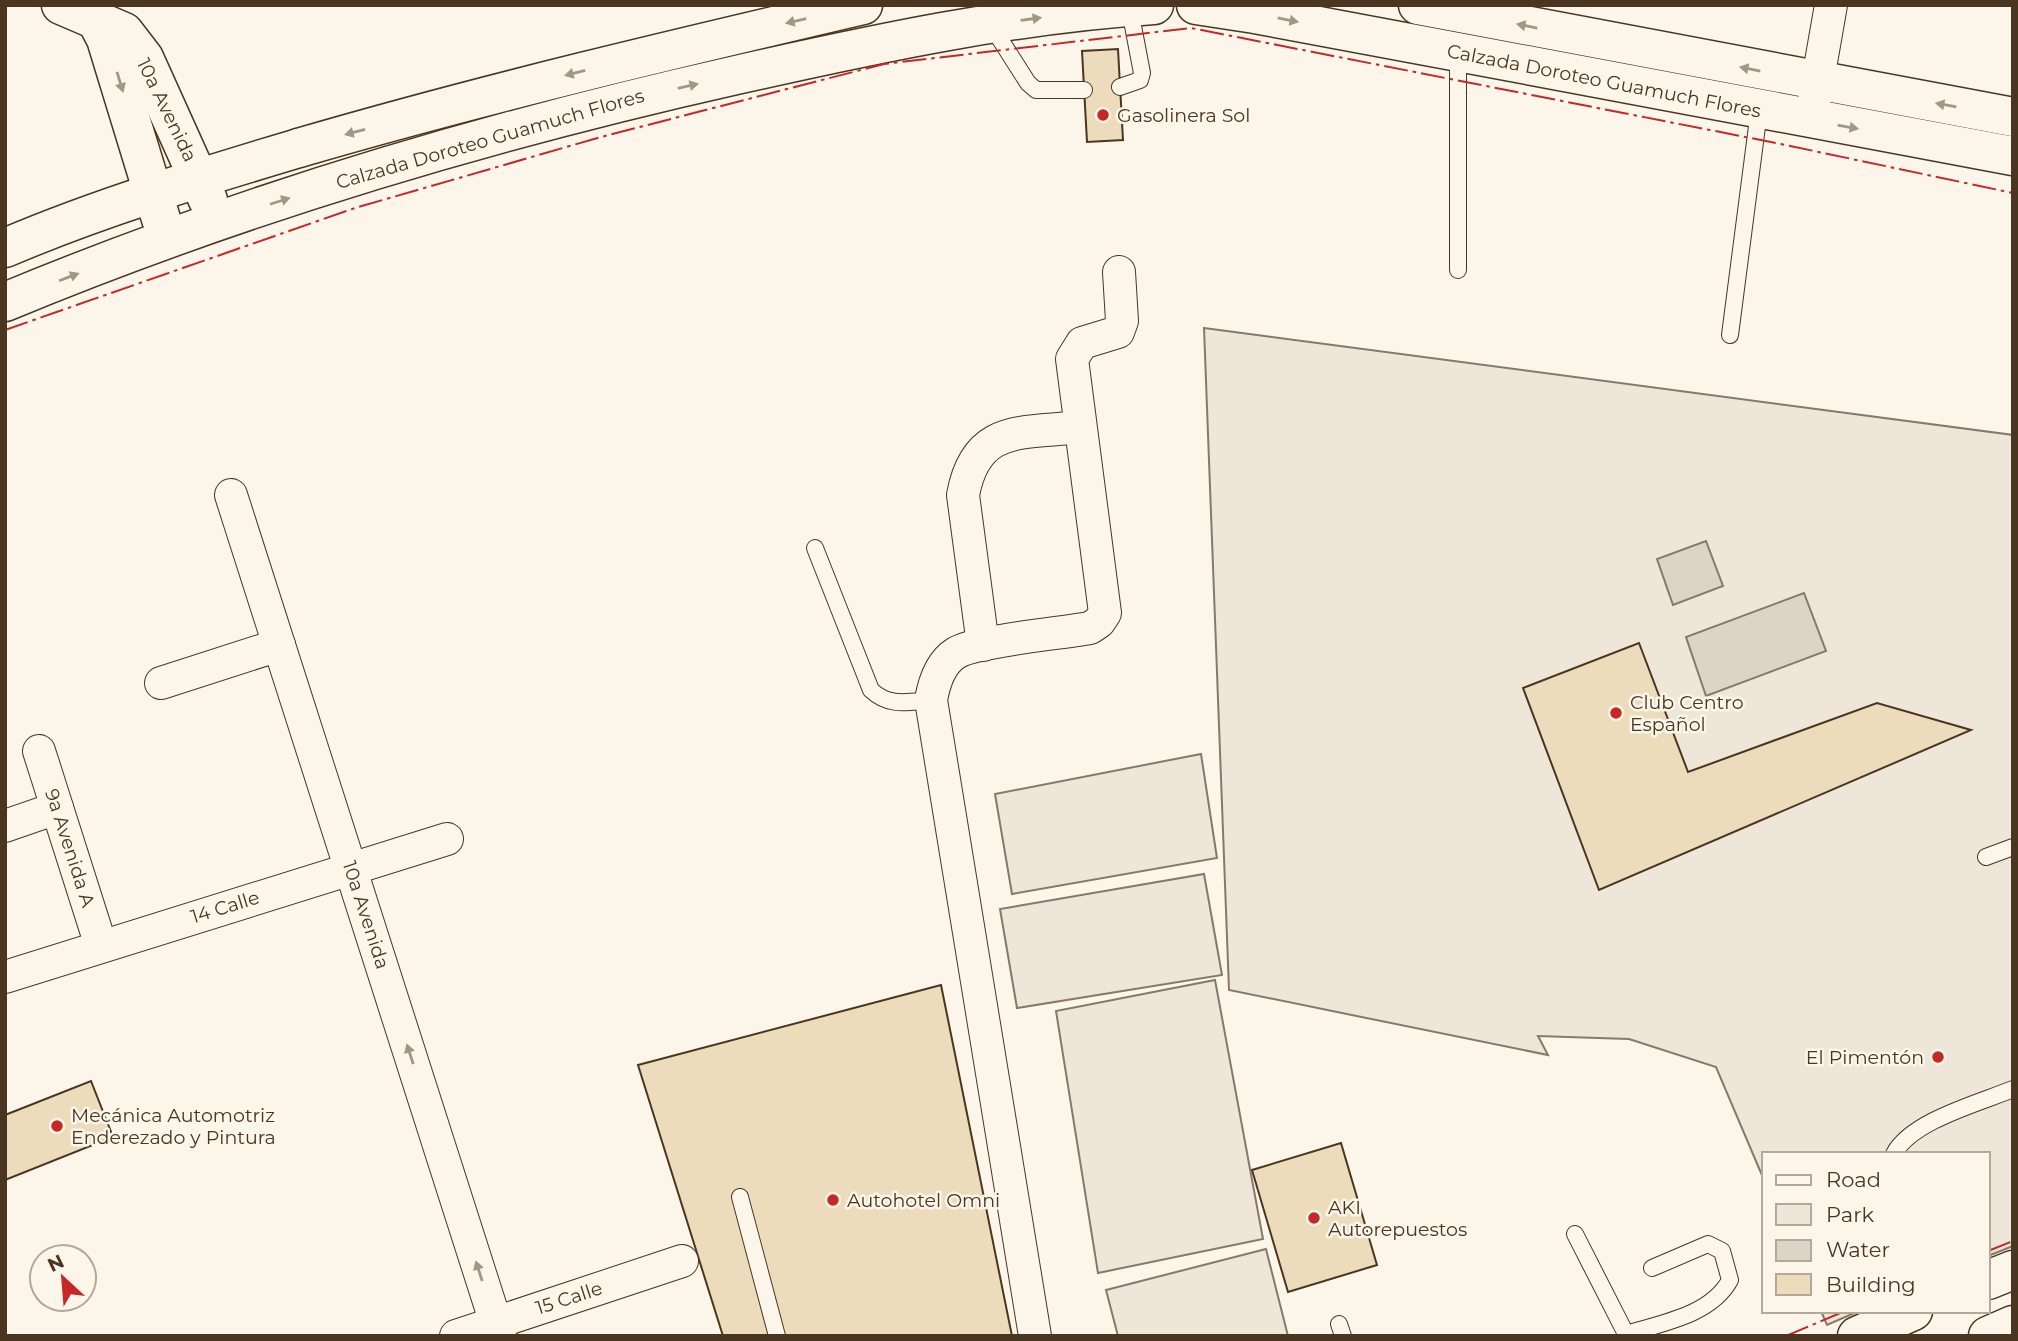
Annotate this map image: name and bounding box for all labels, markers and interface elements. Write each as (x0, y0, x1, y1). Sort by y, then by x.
one-way arrow (1020, 14, 1042, 25)
one-way arrow (1277, 15, 1299, 26)
one-way arrow (785, 16, 807, 27)
one-way arrow (1516, 21, 1538, 32)
street label: Calzada Doroteo Guamuch Flores (1445, 39, 1763, 123)
street label: 10a Avenida (132, 54, 202, 166)
one-way arrow (1739, 63, 1761, 74)
one-way arrow (564, 68, 586, 79)
one-way arrow (116, 71, 126, 92)
one-way arrow (677, 80, 699, 91)
street label: Calzada Doroteo Guamuch Flores (333, 84, 647, 194)
one-way arrow (1935, 99, 1957, 110)
place label: Gasolinera Sol (1117, 104, 1250, 127)
marker: Gasolinera Sol (1095, 107, 1111, 123)
one-way arrow (1837, 122, 1859, 133)
one-way arrow (344, 127, 366, 138)
one-way arrow (270, 195, 291, 205)
one-way arrow (58, 272, 79, 283)
place label: Club Centro Español (1630, 691, 1744, 736)
marker: Club Centro Español (1608, 705, 1624, 721)
street label: 9a Avenida A (40, 786, 100, 910)
street label: 10a Avenida (338, 858, 394, 972)
street label: 14 Calle (188, 886, 262, 928)
one-way arrow (405, 1043, 415, 1064)
place label: El Pimentón (1806, 1046, 1924, 1069)
marker: El Pimentón (1930, 1049, 1946, 1065)
place label: Mecánica Automotriz Enderezado y Pintura (71, 1104, 276, 1149)
marker: Mecánica Automotriz Enderezado y Pintura (49, 1118, 65, 1134)
legend (1762, 1152, 1990, 1313)
text: Road (1826, 1167, 1881, 1192)
place label: Autohotel Omni (847, 1189, 1000, 1212)
marker: Autohotel Omni (825, 1192, 841, 1208)
place label: AKI Autorepuestos (1328, 1196, 1467, 1241)
text: Park (1826, 1202, 1874, 1227)
marker: AKI Autorepuestos (1306, 1210, 1322, 1226)
text: Water (1826, 1237, 1890, 1262)
north arrow (28, 1243, 98, 1313)
text: N (44, 1249, 68, 1277)
one-way arrow (474, 1260, 484, 1281)
text: Building (1826, 1272, 1916, 1297)
street label: 15 Calle (533, 1276, 605, 1320)

